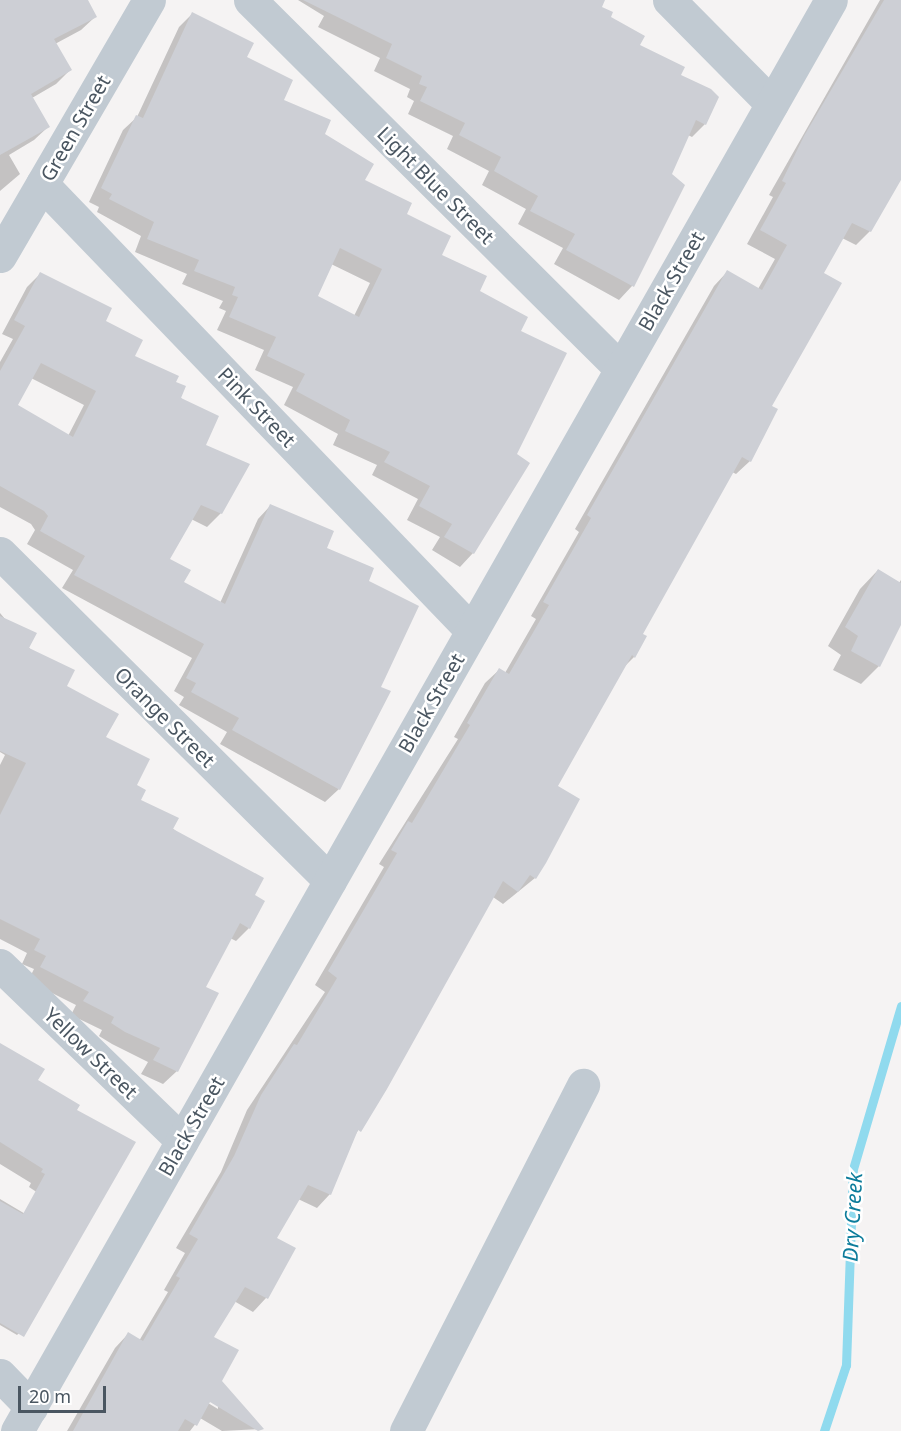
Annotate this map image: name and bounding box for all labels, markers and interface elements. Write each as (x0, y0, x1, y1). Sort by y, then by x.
street label: Green Street (35, 71, 115, 185)
street label: Light Blue Street (373, 122, 499, 248)
street label: Black Street (633, 227, 709, 335)
street label: Pink Street (213, 362, 301, 452)
street label: Black Street (393, 649, 469, 757)
street label: Orange Street (110, 662, 220, 772)
street label: Yellow Street (39, 1003, 143, 1103)
street label: Black Street (153, 1072, 229, 1180)
water label: Dry Creek (837, 1172, 867, 1262)
scale bar (21, 1374, 110, 1412)
text: 20 m (29, 1384, 71, 1408)

